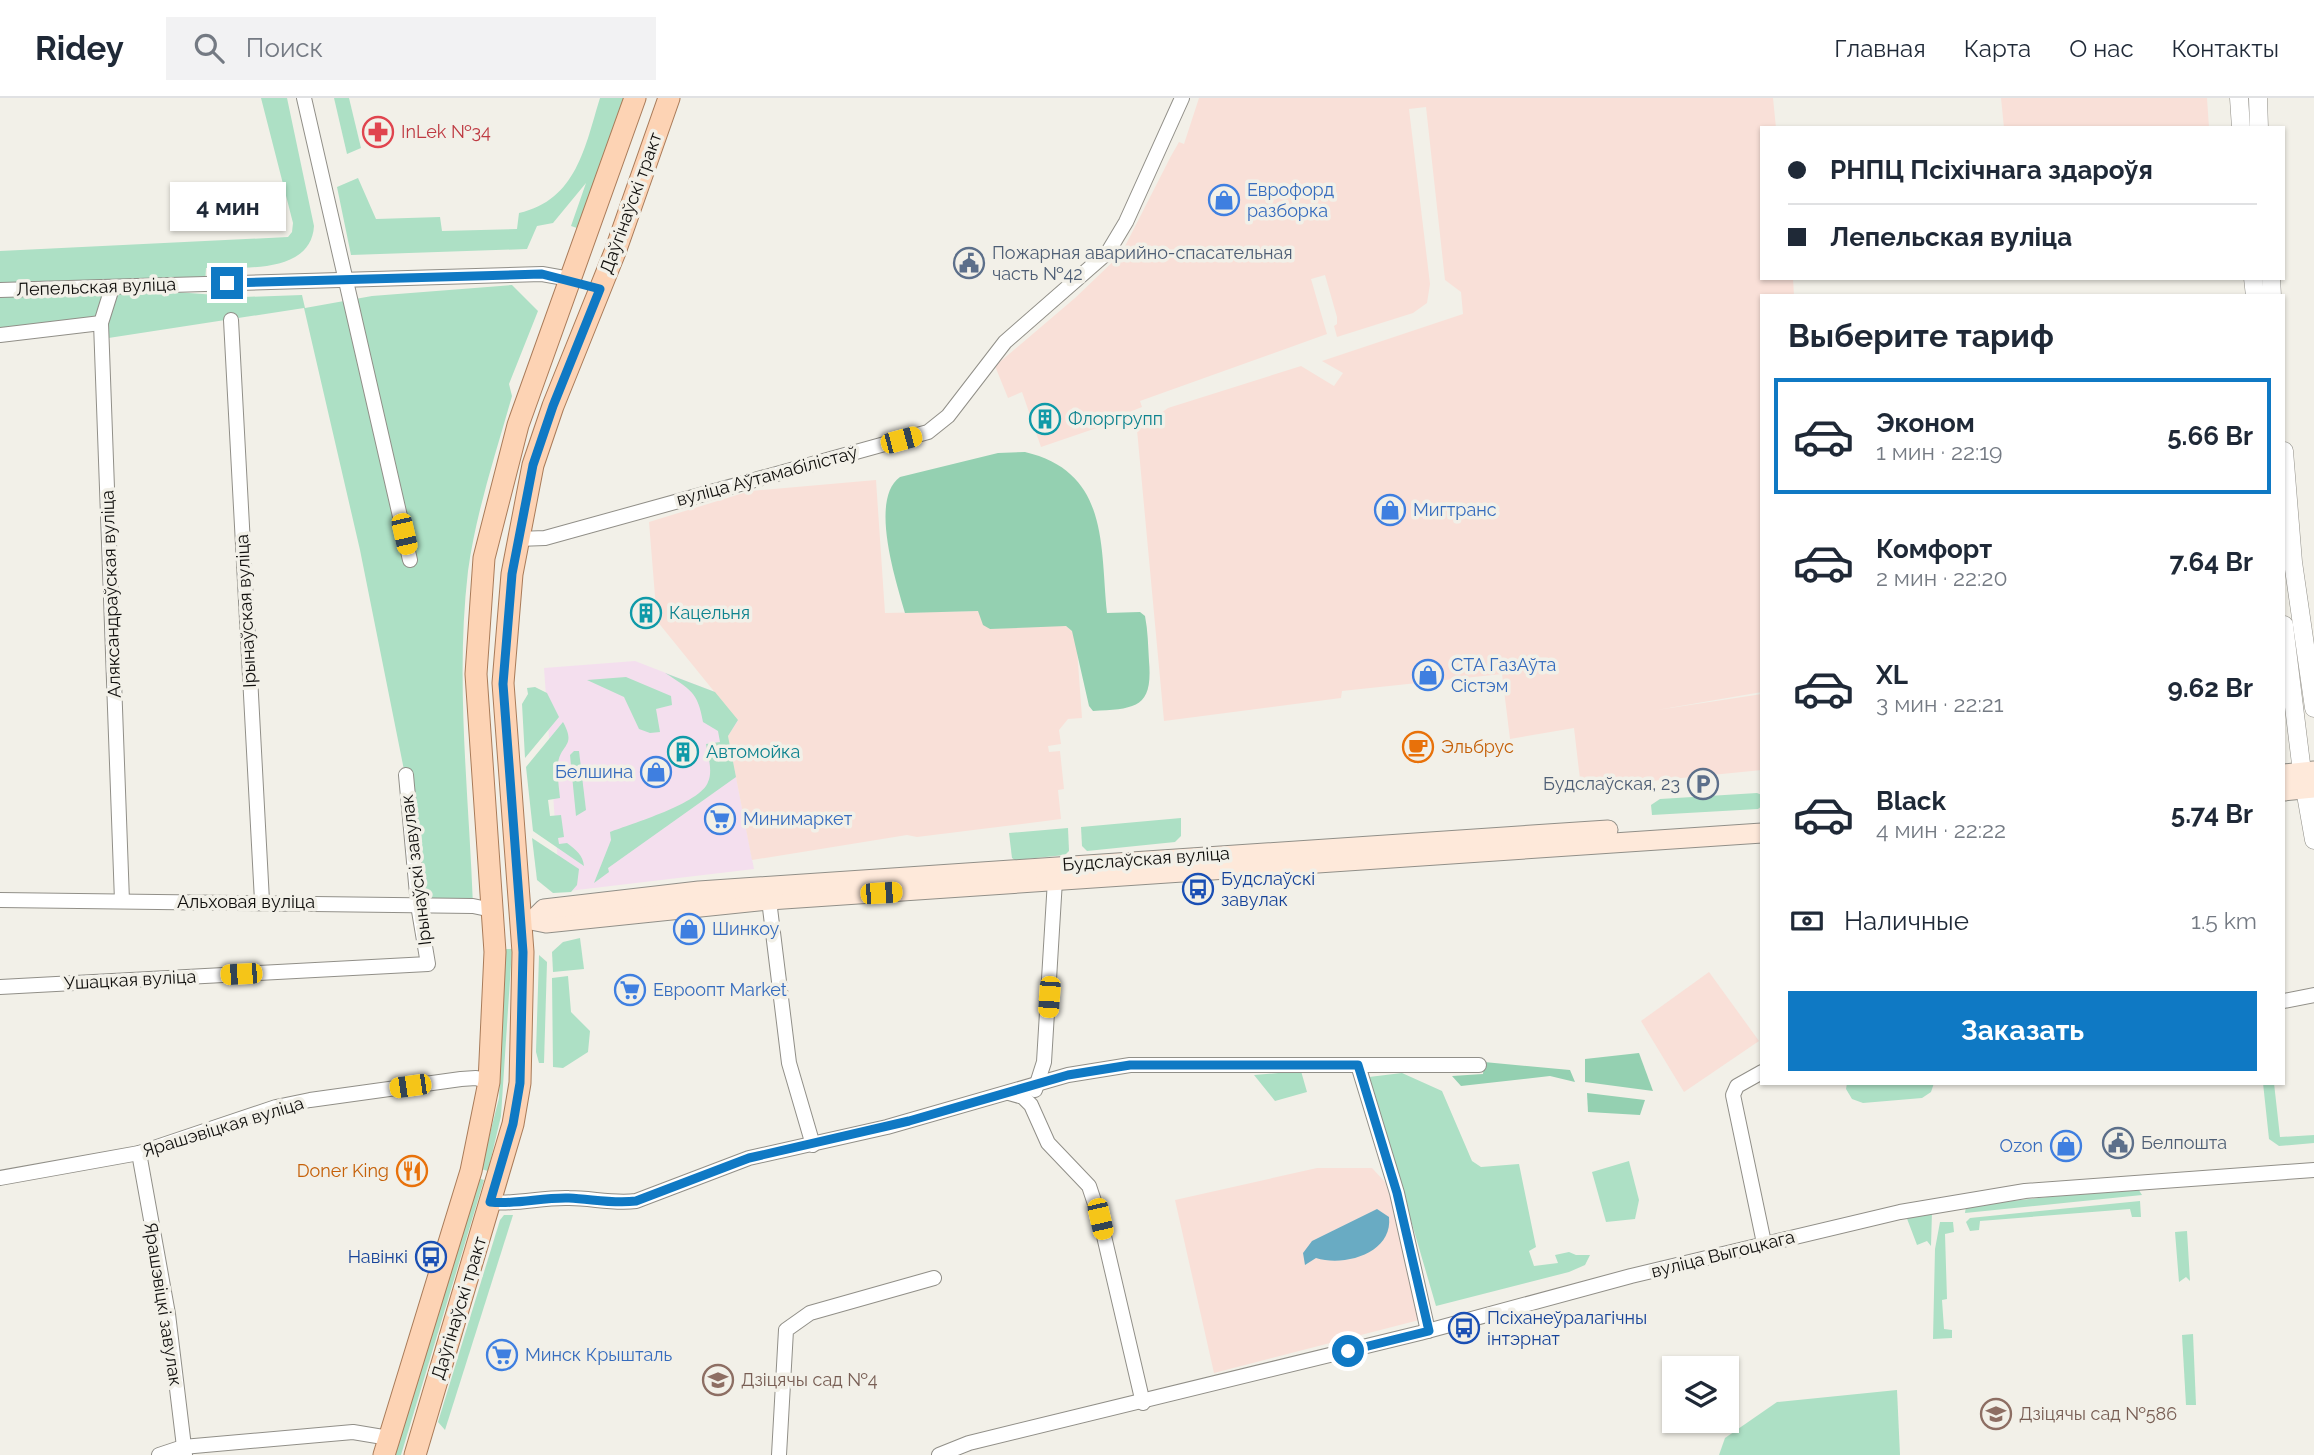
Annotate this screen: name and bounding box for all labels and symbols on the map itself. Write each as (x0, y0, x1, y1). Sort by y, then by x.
pharmacy icon: InLek №34 (361, 115, 395, 149)
place label: InLek №34 (401, 121, 491, 142)
street label: Даўгінаўскі тракт (595, 129, 666, 276)
place label: Еврофорд разборка (1247, 179, 1334, 221)
callout: 4 мин (169, 181, 285, 230)
shop icon: Еврофорд разборка (1207, 183, 1241, 217)
place label: Пожарная аварийно-спасательная часть №42 (992, 242, 1293, 284)
public building icon: Пожарная аварийно-спасательная часть №42 (952, 246, 986, 280)
route end (211, 267, 243, 299)
street label: Лепельская вуліца (16, 273, 176, 300)
building icon: Флоргрупп (1028, 402, 1062, 436)
place label: Флоргрупп (1068, 408, 1163, 429)
car (878, 424, 925, 456)
street label: вуліца Аўтамабілістаў (674, 441, 860, 510)
street label: Аляксандраўская вуліца (96, 490, 125, 698)
shop icon: Мигтранс (1373, 493, 1407, 527)
place label: Мигтранс (1413, 499, 1497, 520)
car (390, 511, 419, 557)
street label: Ірынаўская вуліца (231, 534, 260, 688)
building icon: Кацельня (629, 596, 663, 630)
place label: Кацельня (669, 602, 750, 623)
place label: СТА ГазАўта Сістэм (1451, 654, 1556, 696)
shop icon: СТА ГазАўта Сістэм (1411, 658, 1445, 692)
cafe icon: Эльбрус (1401, 730, 1435, 764)
building icon: Автомойка (666, 735, 700, 769)
place label: Эльбрус (1441, 736, 1514, 757)
place label: Автомойка (706, 741, 800, 762)
shop icon: Белшина (639, 755, 673, 789)
place label: Белшина (555, 761, 633, 782)
parking icon: Будслаўская, 23 (1686, 767, 1720, 801)
place label: Будслаўская, 23 (1543, 773, 1680, 794)
street label: Ірынаўскі завулак (396, 793, 435, 947)
supermarket icon: Минимаркет (703, 802, 737, 836)
place label: Минимаркет (743, 808, 853, 829)
street label: Будслаўская вуліца (1062, 842, 1230, 875)
place label: Будслаўскі завулак (1221, 868, 1315, 910)
bus stop icon: Будслаўскі завулак (1181, 872, 1215, 906)
car (860, 881, 903, 905)
street label: Альховая вуліца (177, 891, 315, 912)
shop icon: Шинкоу (672, 912, 706, 946)
place label: Шинкоу (712, 918, 780, 939)
car (220, 962, 263, 986)
street label: Ушацкая вуліца (63, 966, 197, 993)
supermarket icon: Евроопт Market (613, 973, 647, 1007)
car (1038, 975, 1061, 1019)
place label: Евроопт Market (653, 979, 787, 1000)
car (388, 1073, 433, 1099)
street label: Ярашэвіцкая вуліца (140, 1092, 306, 1161)
public building icon: Белпошта (2101, 1126, 2135, 1160)
shop icon: Ozon (2049, 1129, 2083, 1163)
place label: Белпошта (2141, 1132, 2227, 1153)
place label: Ozon (2000, 1135, 2043, 1156)
restaurant icon: Doner King (395, 1154, 429, 1188)
place label: Doner King (297, 1160, 389, 1181)
car (1086, 1196, 1115, 1242)
street label: Ярашэвіцкі завулак (140, 1221, 187, 1387)
street label: вуліца Выгоцкага (1649, 1226, 1797, 1282)
street label: Даўгінаўскі тракт (427, 1233, 490, 1382)
bus stop icon: Навінкі (414, 1240, 448, 1274)
place label: Навінкі (348, 1246, 408, 1267)
place label: Псіханеўралагічны інтэрнат (1487, 1307, 1647, 1349)
bus stop icon: Псіханеўралагічны інтэрнат (1447, 1311, 1481, 1345)
route start (1332, 1335, 1364, 1367)
supermarket icon: Минск Крышталь (485, 1338, 519, 1372)
place label: Минск Крышталь (525, 1344, 672, 1365)
school or university icon: Дзіцячы сад №4 (701, 1363, 735, 1397)
place label: Дзіцячы сад №4 (741, 1369, 878, 1390)
school or university icon: Дзіцячы сад №586 (1979, 1397, 2013, 1431)
place label: Дзіцячы сад №586 (2019, 1403, 2177, 1424)

